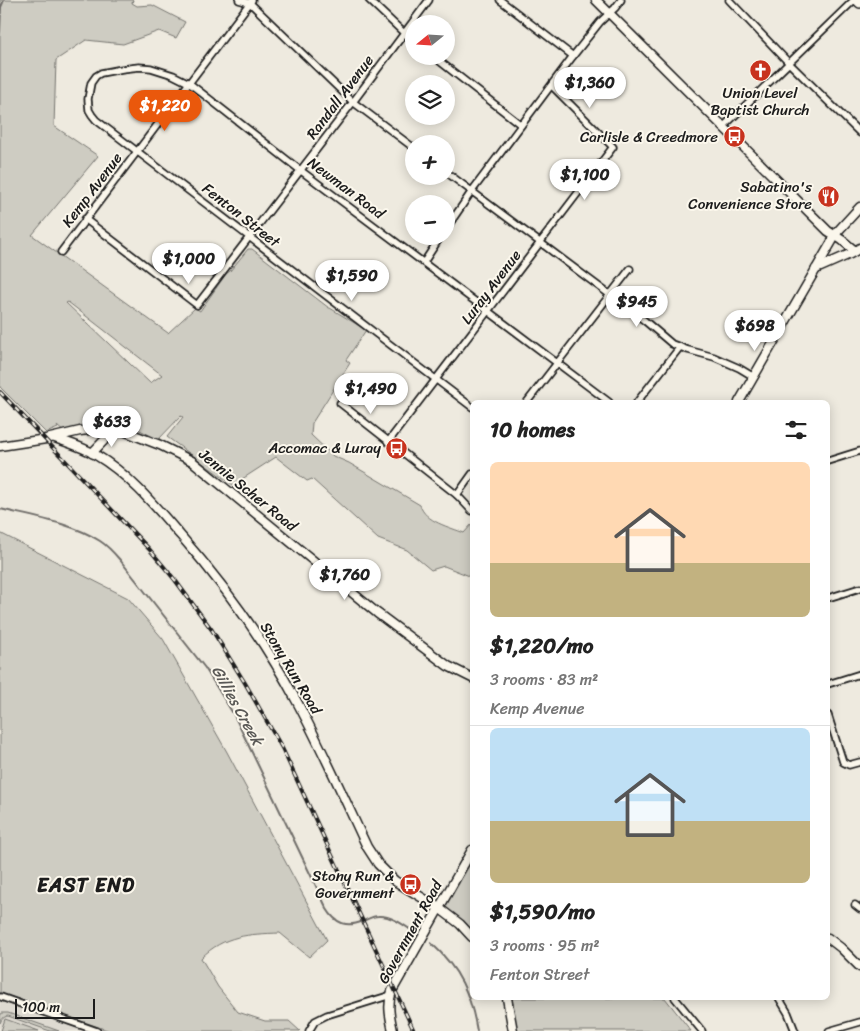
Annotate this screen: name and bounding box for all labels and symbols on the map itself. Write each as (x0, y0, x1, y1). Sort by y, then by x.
north arrow (405, 15, 455, 65)
street label: Randall Avenue (299, 49, 381, 145)
church icon: Union Level Baptist Church (748, 58, 772, 82)
pin: $1,360 (549, 66, 631, 109)
place label: Union Level Baptist Church (711, 80, 810, 123)
pin: $1,220 (124, 90, 206, 132)
place label: Carlisle & Creedmore (580, 124, 718, 150)
bus stop icon: Carlisle & Creedmore (722, 125, 746, 149)
street label: Kemp Avenue (55, 147, 129, 233)
street label: Newman Road (302, 150, 391, 227)
pin: $1,100 (544, 158, 626, 201)
place label: Sabatino's Convenience Store (688, 174, 812, 217)
street label: Fenton Street (196, 176, 287, 255)
restaurant icon: Sabatino's Convenience Store (816, 184, 840, 208)
pin: $1,000 (148, 242, 230, 285)
street label: Luray Avenue (454, 244, 528, 330)
pin: $1,590 (311, 260, 393, 302)
pin: $945 (607, 286, 667, 328)
pin: $698 (725, 310, 785, 352)
pin: $1,490 (330, 372, 412, 415)
pin: $633 (82, 406, 142, 448)
place label: Accomac & Luray (267, 435, 381, 461)
bus stop icon: Accomac & Luray (385, 436, 409, 460)
street label: Jennie Scher Road (192, 441, 304, 539)
pin: $1,760 (304, 558, 386, 601)
street label: Stony Run Road (253, 617, 330, 720)
water label: Gillies Creek (204, 660, 273, 753)
place label: Stony Run & Government (312, 863, 395, 906)
district label: EAST END (37, 868, 135, 903)
bus stop icon: Stony Run & Government (398, 873, 422, 897)
street label: Government Road (371, 875, 450, 989)
scale bar (15, 996, 95, 1019)

